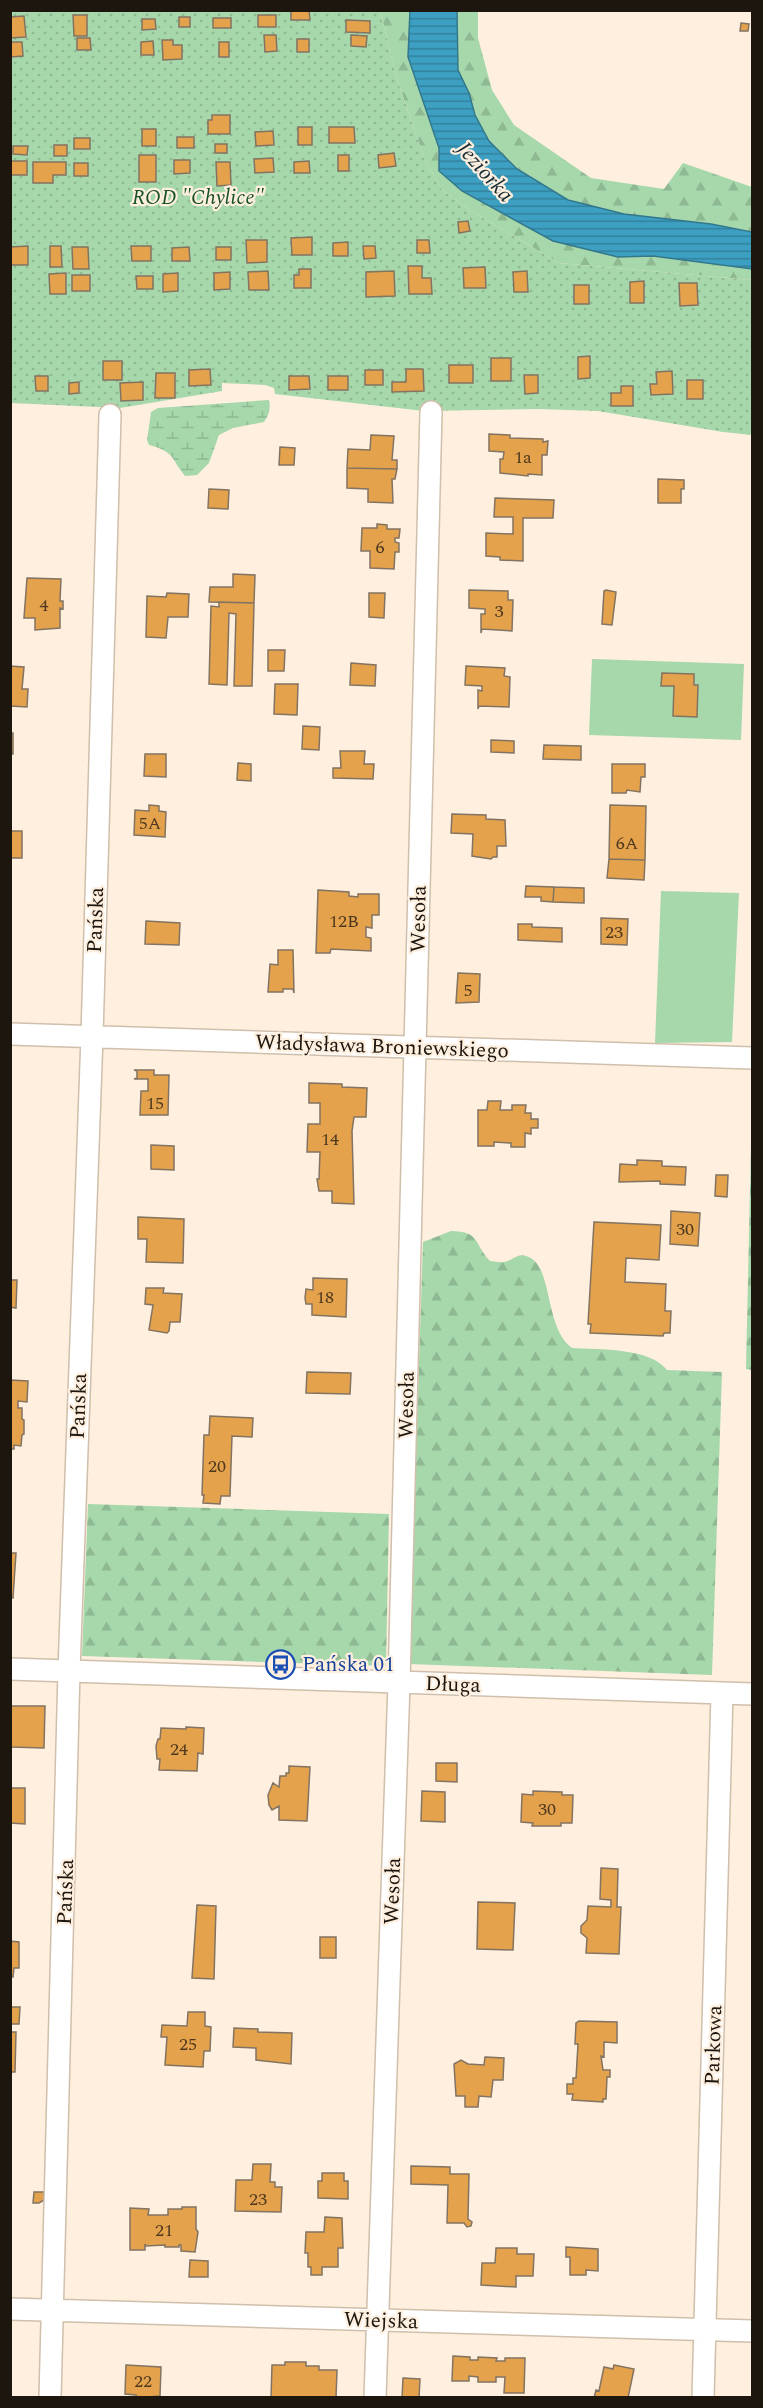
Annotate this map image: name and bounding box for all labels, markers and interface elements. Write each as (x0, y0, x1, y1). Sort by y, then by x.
water label: Jeziorka (447, 133, 521, 210)
park label: ROD "Chylice" (132, 182, 265, 214)
house number: 1a (514, 444, 532, 471)
house number: 6 (376, 534, 385, 561)
house number: 4 (40, 592, 49, 619)
house number: 3 (495, 598, 504, 625)
house number: 5A (139, 810, 161, 837)
house number: 6A (616, 830, 638, 857)
street label: Wesoła (402, 884, 436, 953)
street label: Pańska (79, 886, 113, 954)
house number: 12B (329, 908, 359, 935)
house number: 23 (605, 919, 623, 946)
house number: 5 (464, 977, 473, 1004)
street label: Władysława Broniewskiego (255, 1027, 509, 1067)
house number: 15 (146, 1090, 164, 1117)
house number: 14 (321, 1126, 339, 1153)
house number: 30 (676, 1216, 694, 1243)
house number: 18 (316, 1284, 334, 1311)
street label: Wesoła (390, 1370, 424, 1439)
street label: Pańska (62, 1372, 96, 1440)
house number: 20 (208, 1453, 226, 1480)
bus stop icon: Pańska 01 (265, 1648, 297, 1680)
place label: Pańska 01 (302, 1649, 394, 1681)
street label: Długa (425, 1668, 482, 1702)
house number: 24 (170, 1736, 188, 1763)
house number: 30 (538, 1796, 556, 1823)
street label: Wesoła (376, 1856, 410, 1925)
street label: Pańska (49, 1858, 83, 1926)
street label: Parkowa (697, 2004, 731, 2086)
house number: 25 (179, 2031, 197, 2058)
house number: 23 (249, 2186, 267, 2213)
house number: 21 (155, 2217, 173, 2244)
street label: Wiejska (343, 2304, 419, 2338)
house number: 22 (134, 2368, 152, 2395)

